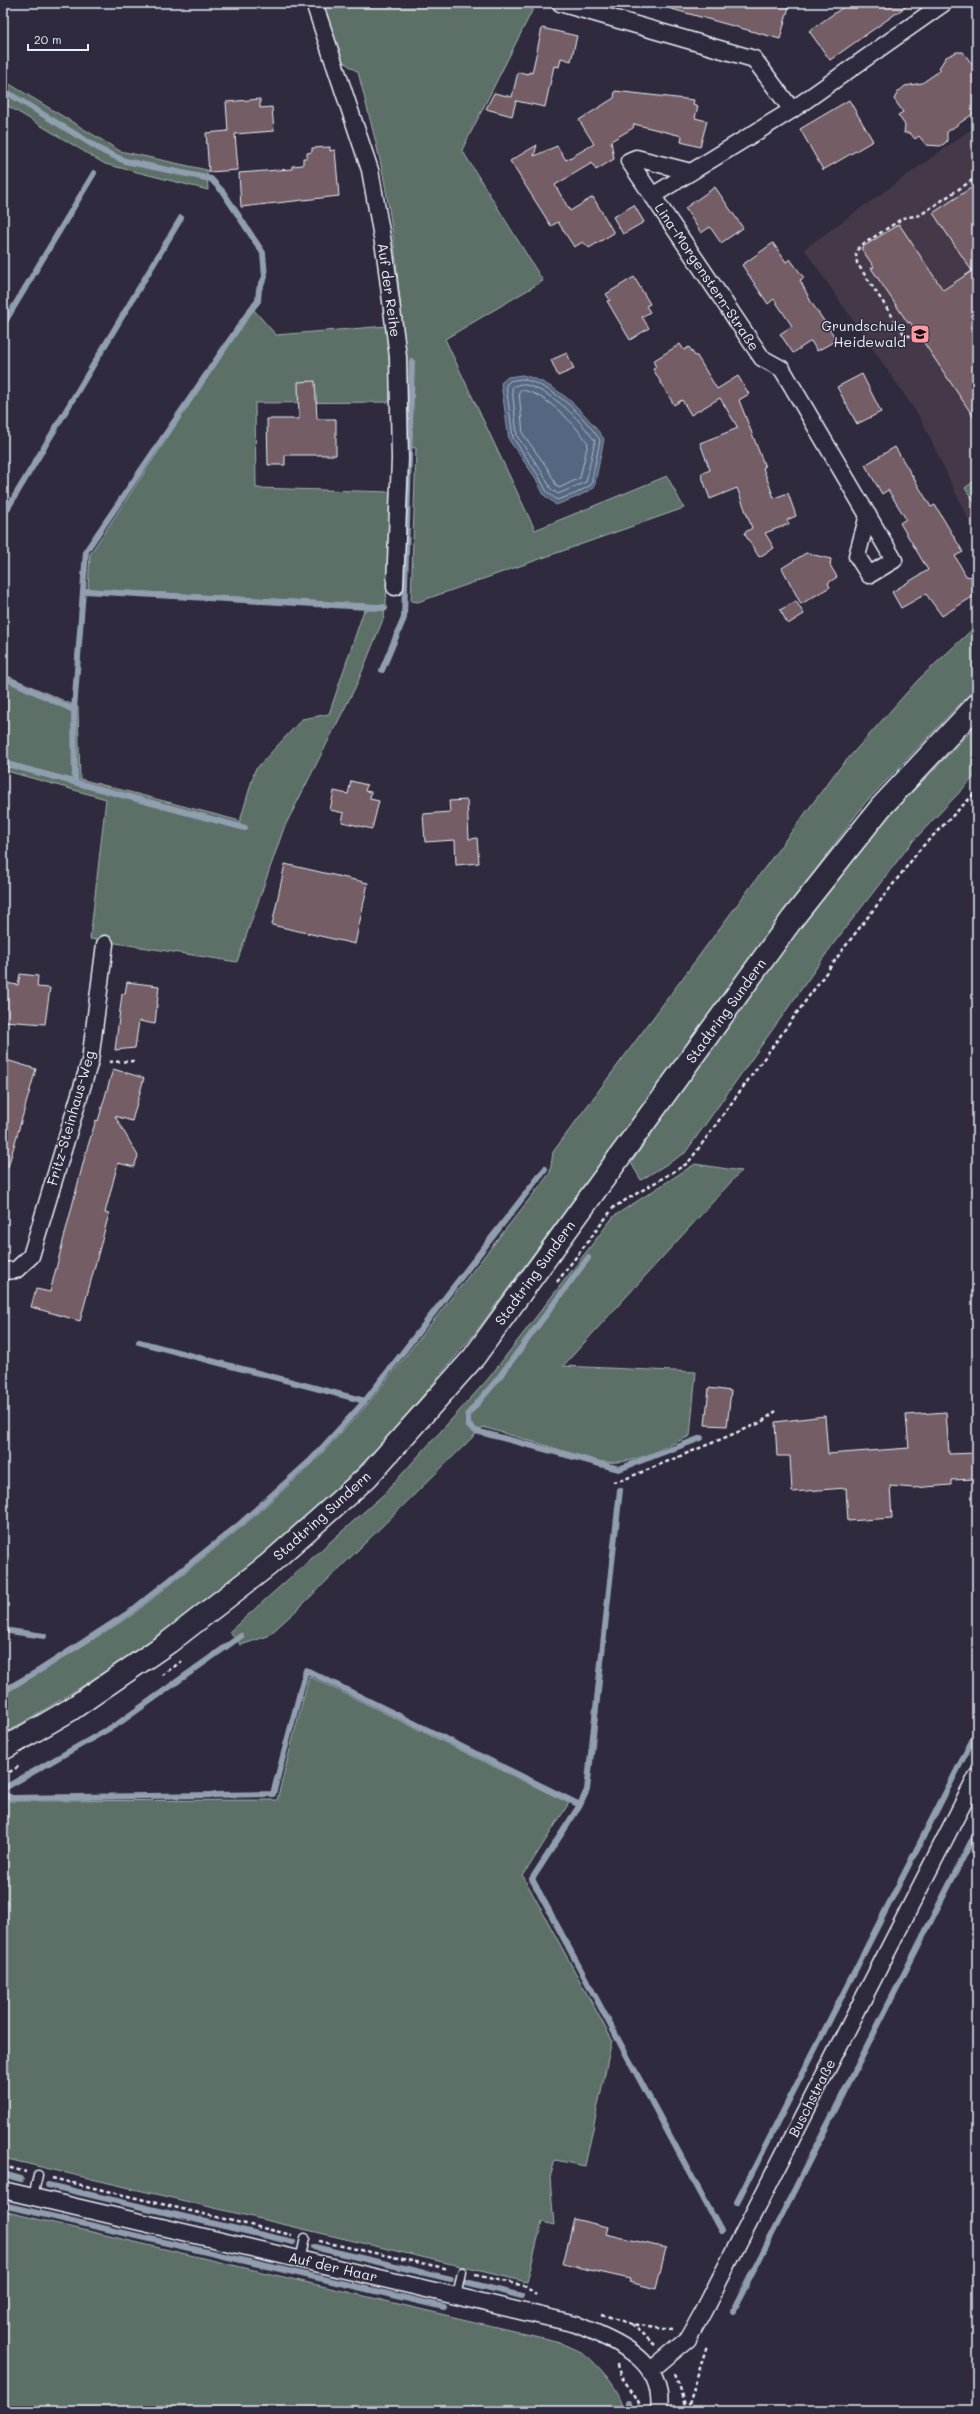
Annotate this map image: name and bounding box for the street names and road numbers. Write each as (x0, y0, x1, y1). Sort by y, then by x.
street label: Lina-Morgenstern-Straße (651, 199, 764, 354)
street label: Auf der Reihe (373, 242, 406, 338)
street label: Stadtring Sundern (681, 955, 770, 1067)
street label: Fritz-Steinhaus-Weg (42, 1048, 99, 1188)
street label: Stadtring Sundern (490, 1217, 579, 1329)
street label: Stadtring Sundern (269, 1467, 375, 1565)
street label: Buschstraße (784, 2055, 839, 2140)
street label: Auf der Haar (287, 2247, 379, 2286)

